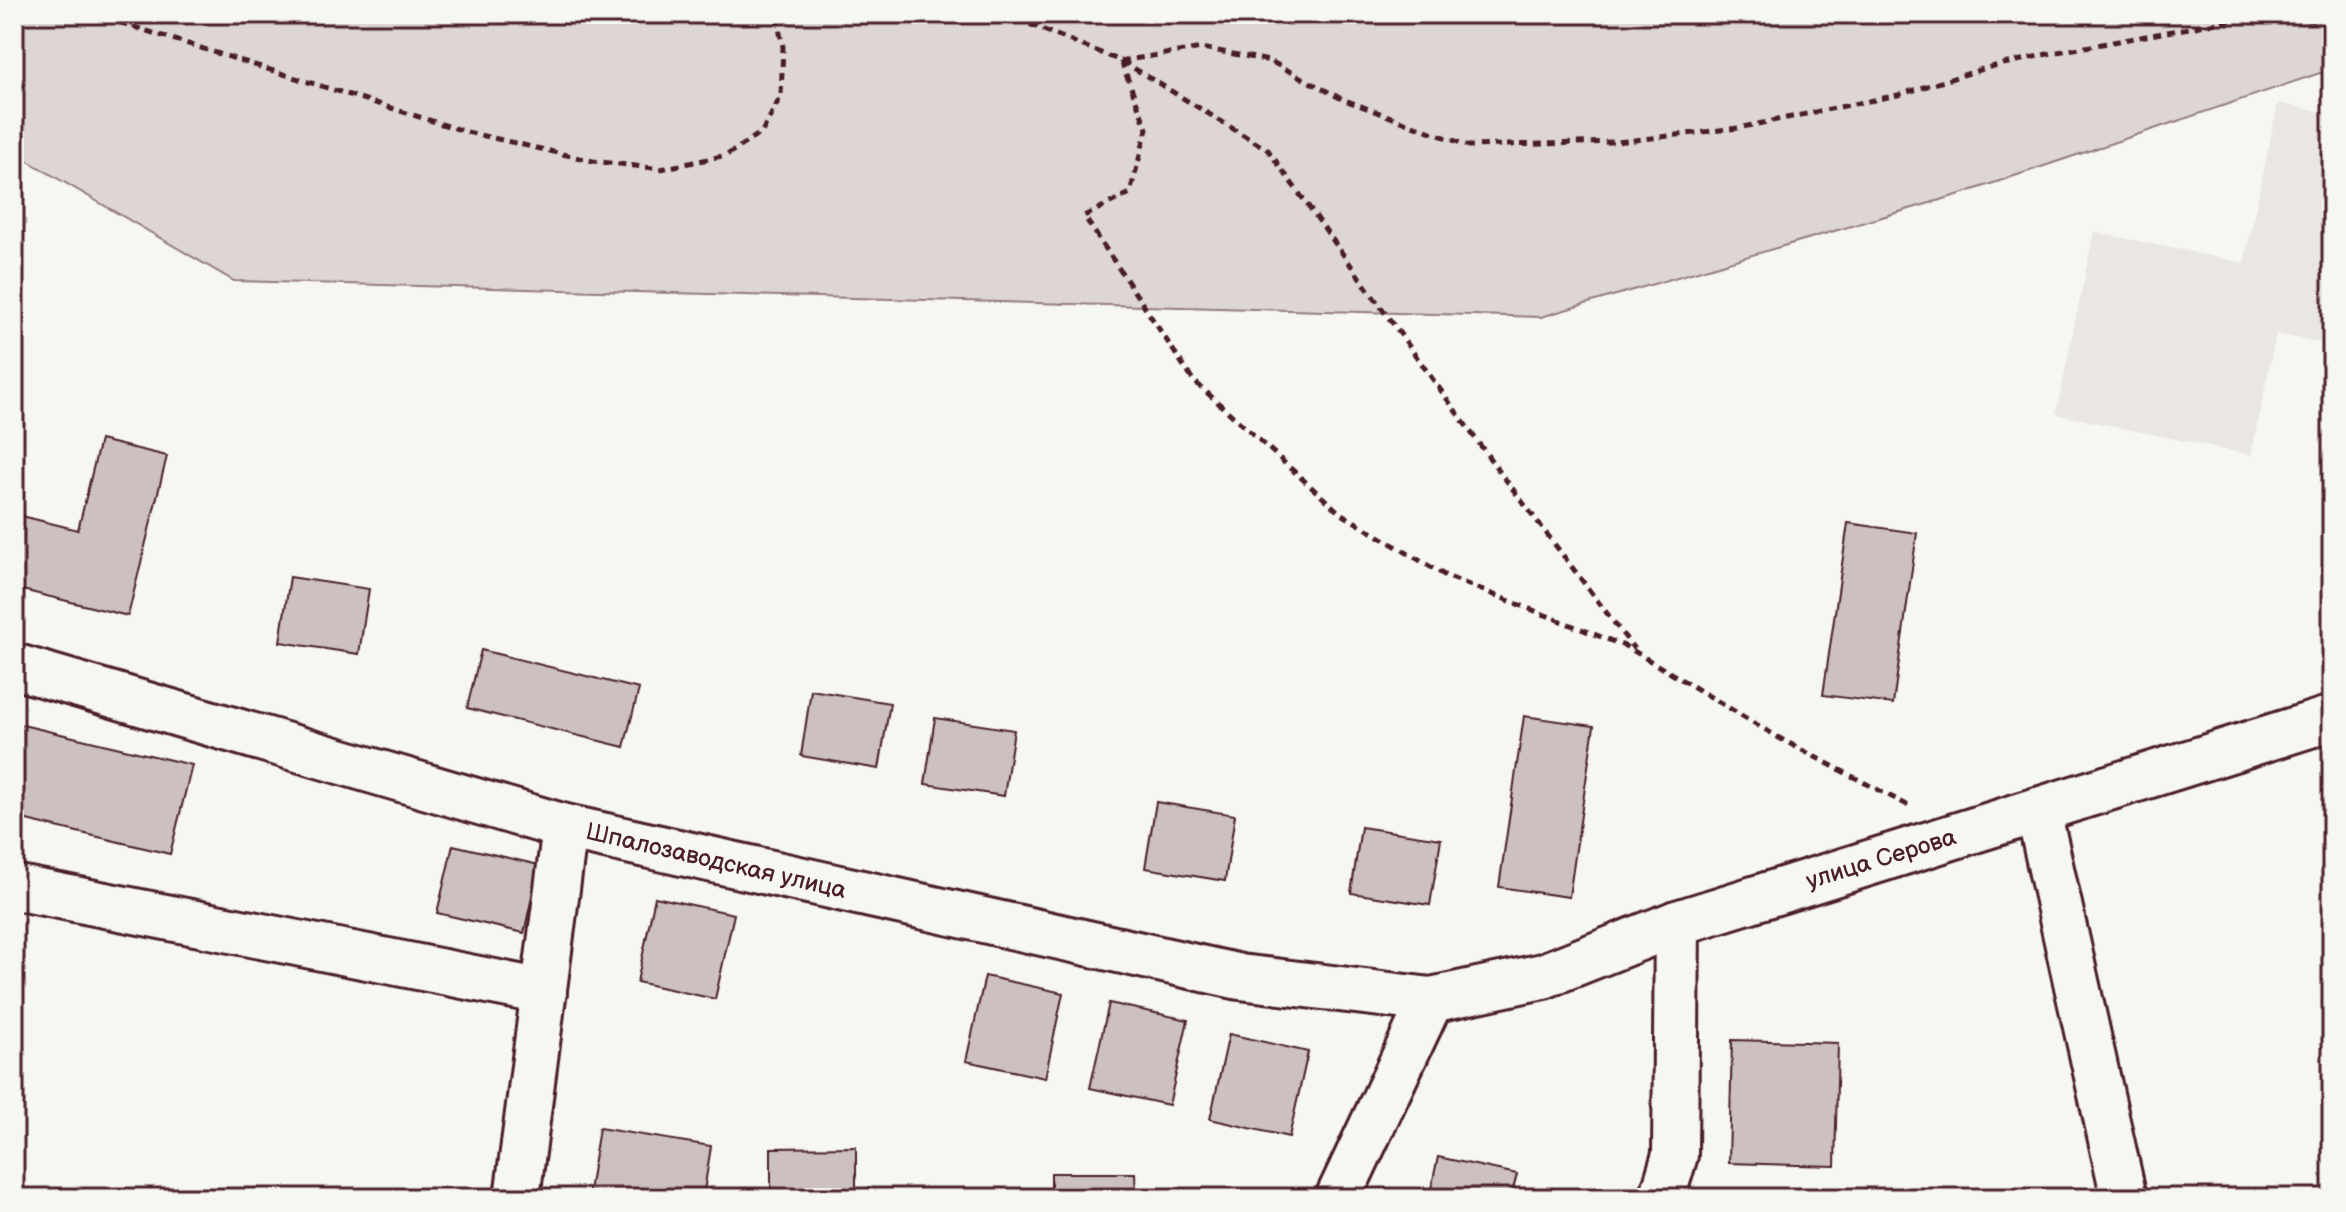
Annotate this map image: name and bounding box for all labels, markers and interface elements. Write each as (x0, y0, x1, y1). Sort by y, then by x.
street label: Шпалозаводская улица (583, 817, 849, 905)
street label: улица Серова (1802, 822, 1960, 896)

